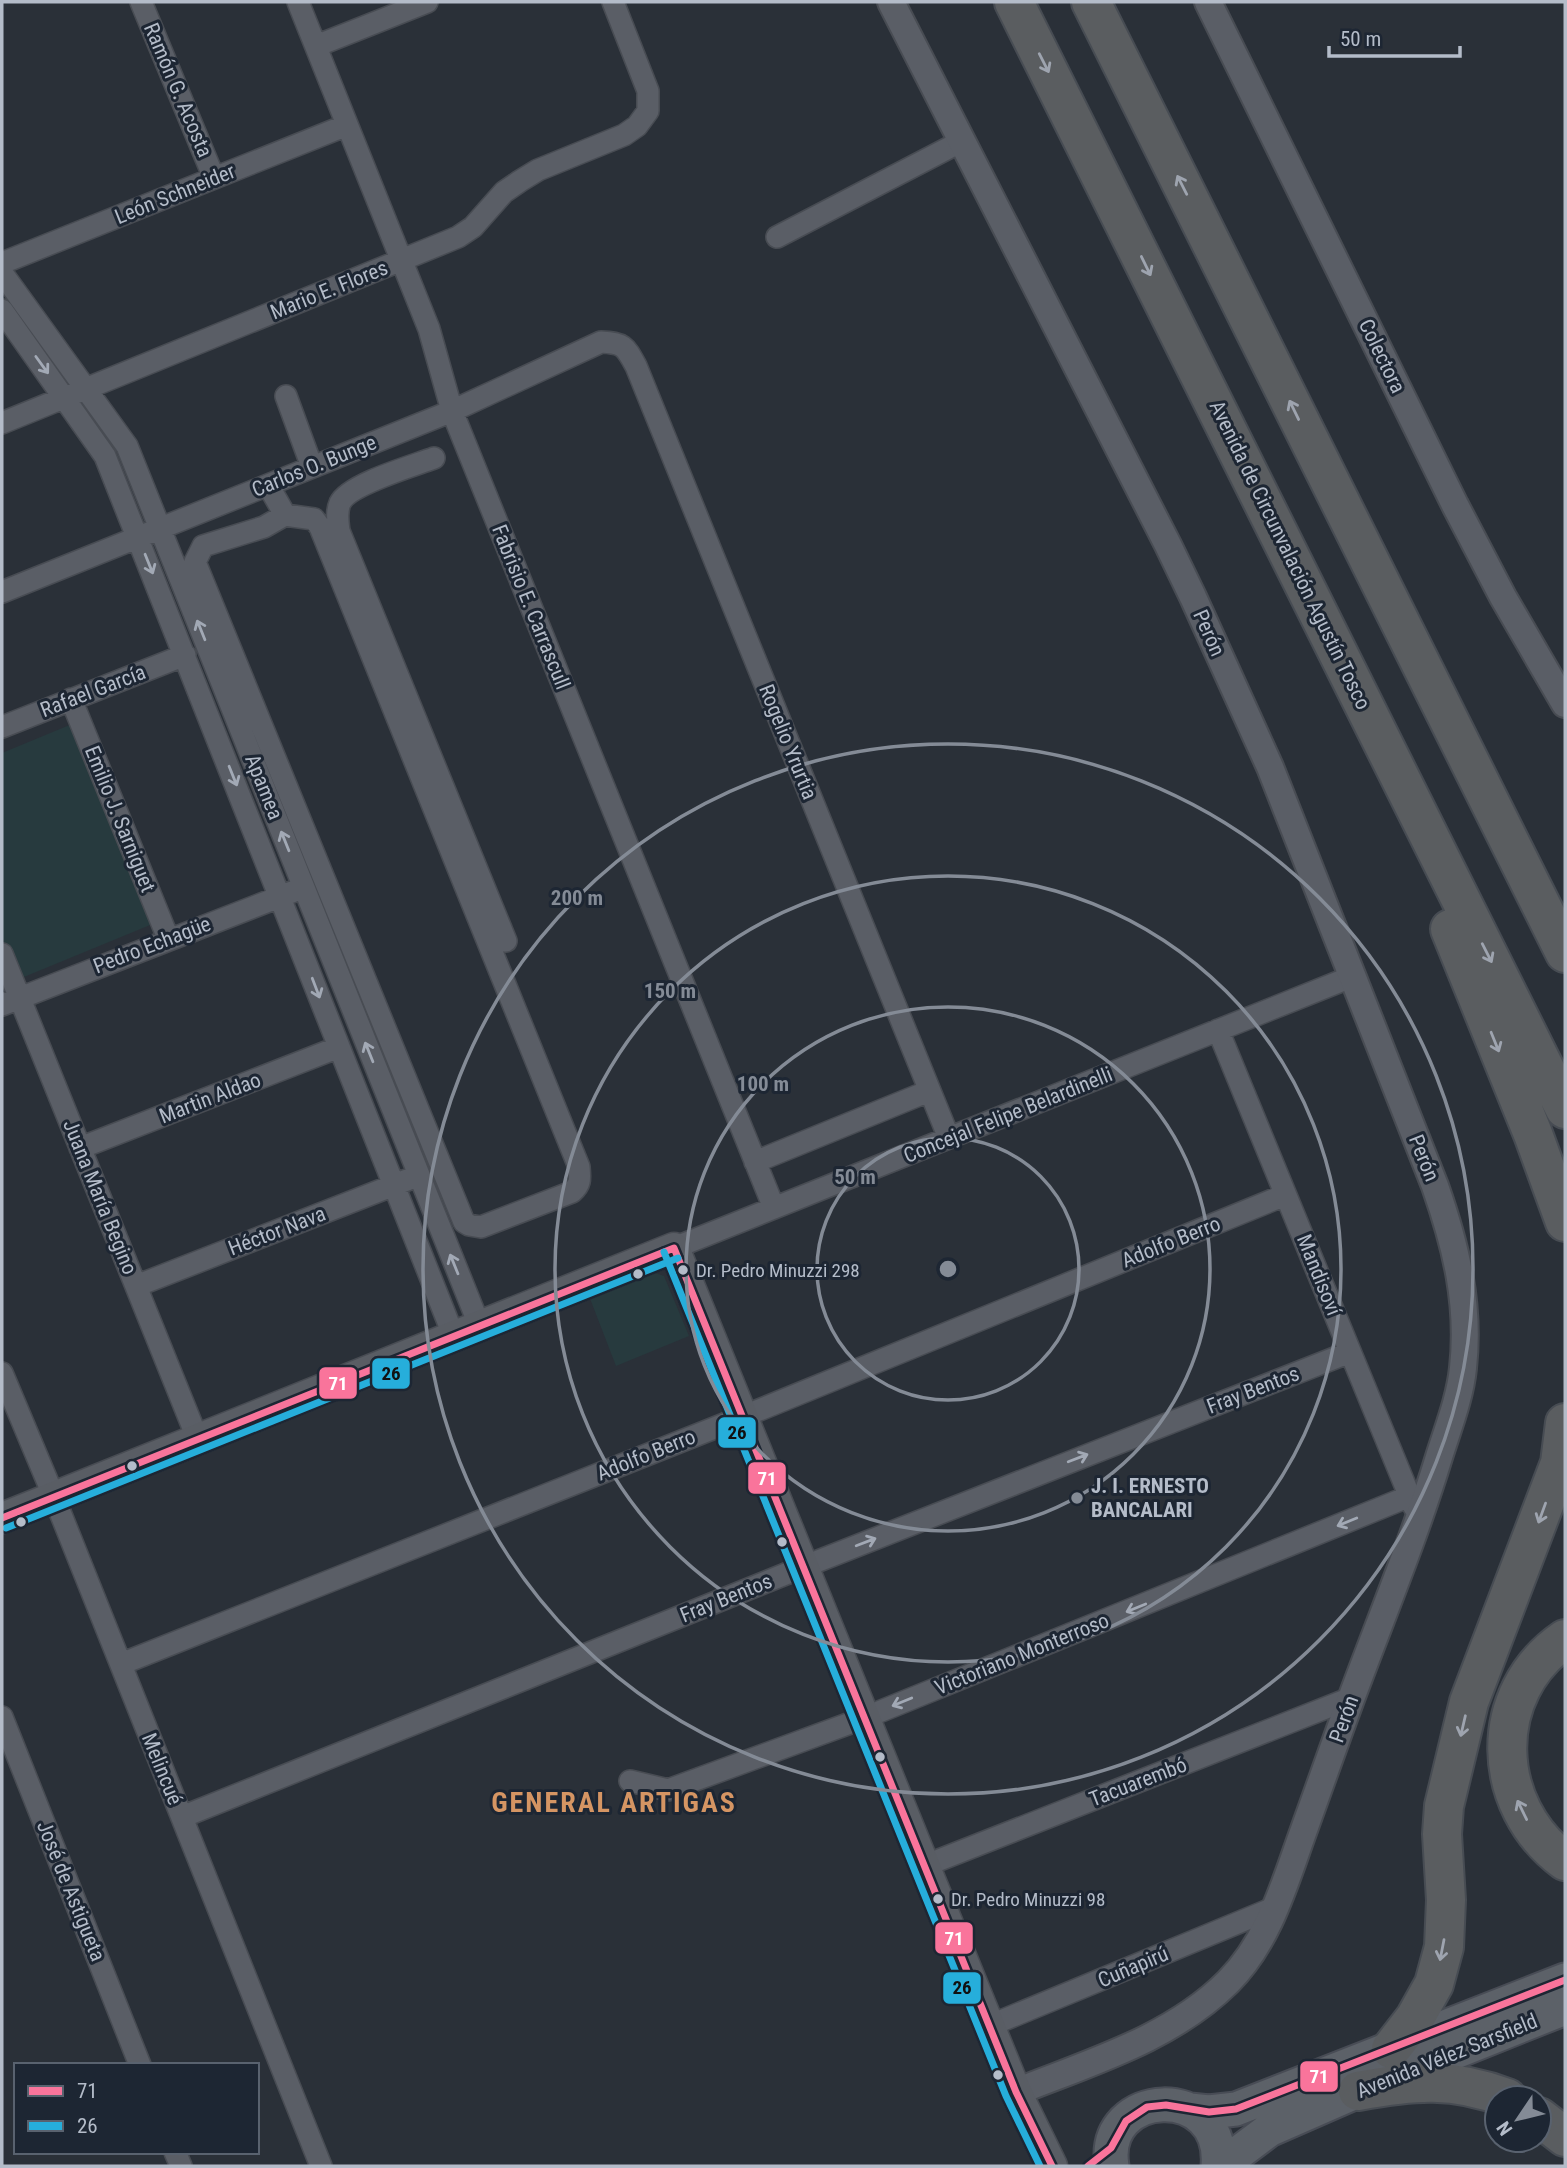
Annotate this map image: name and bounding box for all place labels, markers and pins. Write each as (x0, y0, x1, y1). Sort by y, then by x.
centre of rings (936, 1257, 960, 1281)
place label: Dr. Pedro Minuzzi 298 (696, 1259, 860, 1282)
marker: Dr. Pedro Minuzzi 298 (676, 1263, 690, 1277)
unlabelled marker (631, 1267, 645, 1281)
unlabelled marker (125, 1459, 139, 1473)
place label: J. I. ERNESTO BANCALARI (1091, 1474, 1209, 1522)
marker: J. I. ERNESTO BANCALARI (1069, 1490, 1085, 1506)
unlabelled marker (14, 1515, 28, 1529)
unlabelled marker (775, 1535, 789, 1549)
unlabelled marker (873, 1750, 887, 1764)
place label: Dr. Pedro Minuzzi 98 (951, 1888, 1105, 1911)
marker: Dr. Pedro Minuzzi 98 (931, 1892, 945, 1906)
unlabelled marker (991, 2068, 1005, 2082)

